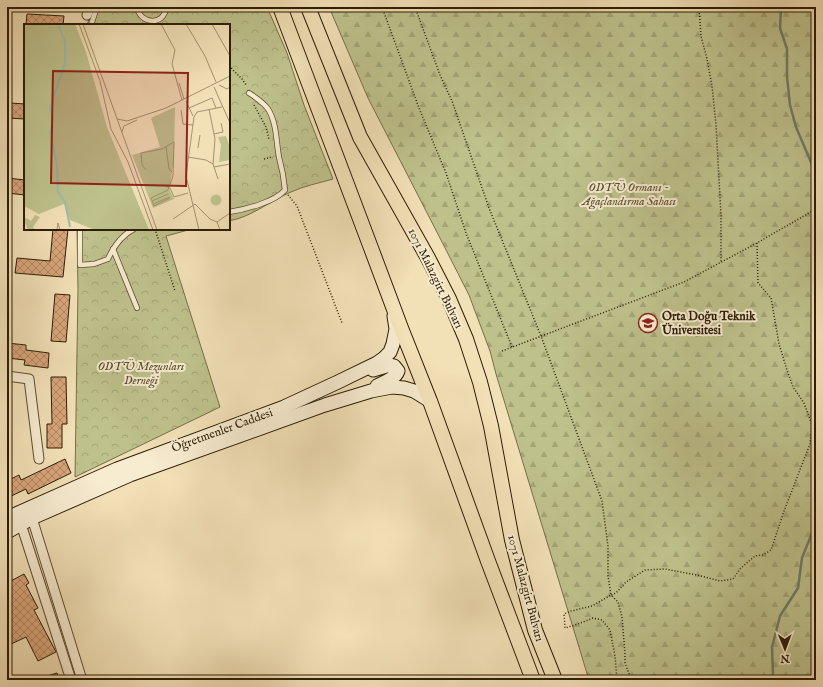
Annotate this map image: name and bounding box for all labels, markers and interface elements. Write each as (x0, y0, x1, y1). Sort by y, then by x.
inset map (24, 24, 230, 230)
park label: ODTÜ Ormanı - Ağaçlandırma Sahası (580, 180, 676, 210)
street label: 1071 Malazgirt Bulvarı (405, 226, 466, 331)
place label: Orta Doğu Teknik Üniversitesi (661, 309, 756, 338)
school or university icon: Orta Doğu Teknik Üniversitesi (637, 312, 659, 334)
park label: ODTÜ Mezunları Derneği (98, 359, 184, 389)
street label: Öğretmenler Caddesi (169, 404, 275, 456)
street label: 1071 Malazgirt Bulvarı (504, 533, 547, 643)
north arrow (765, 629, 805, 669)
text: N (780, 651, 791, 665)

